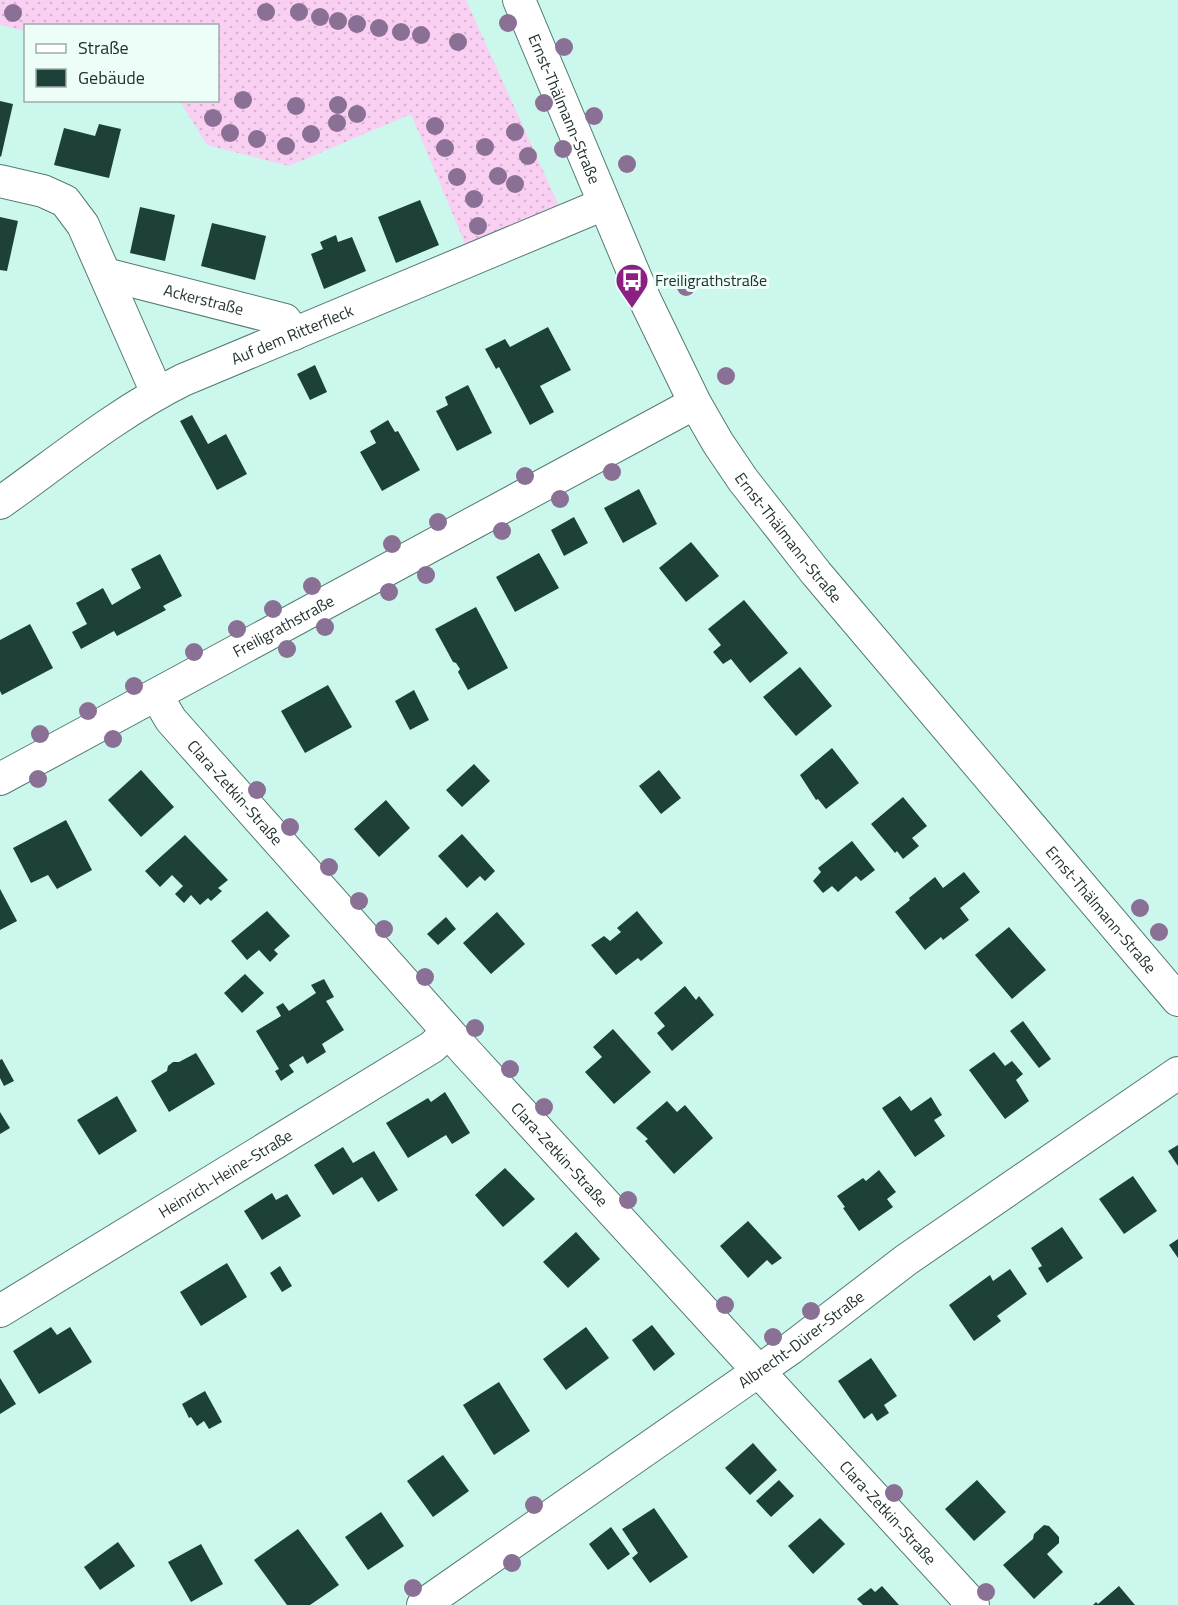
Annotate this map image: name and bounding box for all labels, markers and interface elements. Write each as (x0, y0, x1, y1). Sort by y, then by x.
legend (24, 24, 219, 102)
street label: Ernst-Thälmann-Straße (523, 30, 607, 187)
text: Straße (78, 34, 129, 61)
text: Gebäude (78, 64, 145, 91)
bus stop icon: Freiligrathstraße (614, 262, 650, 309)
place label: Freiligrathstraße (655, 268, 767, 292)
street label: Ackerstraße (161, 278, 246, 321)
street label: Auf dem Ritterfleck (227, 298, 357, 371)
street label: Ernst-Thälmann-Straße (729, 467, 848, 608)
street label: Freiligrathstraße (228, 589, 338, 663)
street label: Clara-Zetkin-Straße (182, 734, 289, 850)
street label: Ernst-Thälmann-Straße (1040, 840, 1162, 978)
street label: Clara-Zetkin-Straße (506, 1097, 614, 1212)
street label: Heinrich-Heine-Straße (154, 1123, 297, 1224)
street label: Albrecht-Dürer-Straße (733, 1284, 869, 1394)
street label: Clara-Zetkin-Straße (834, 1455, 942, 1570)

